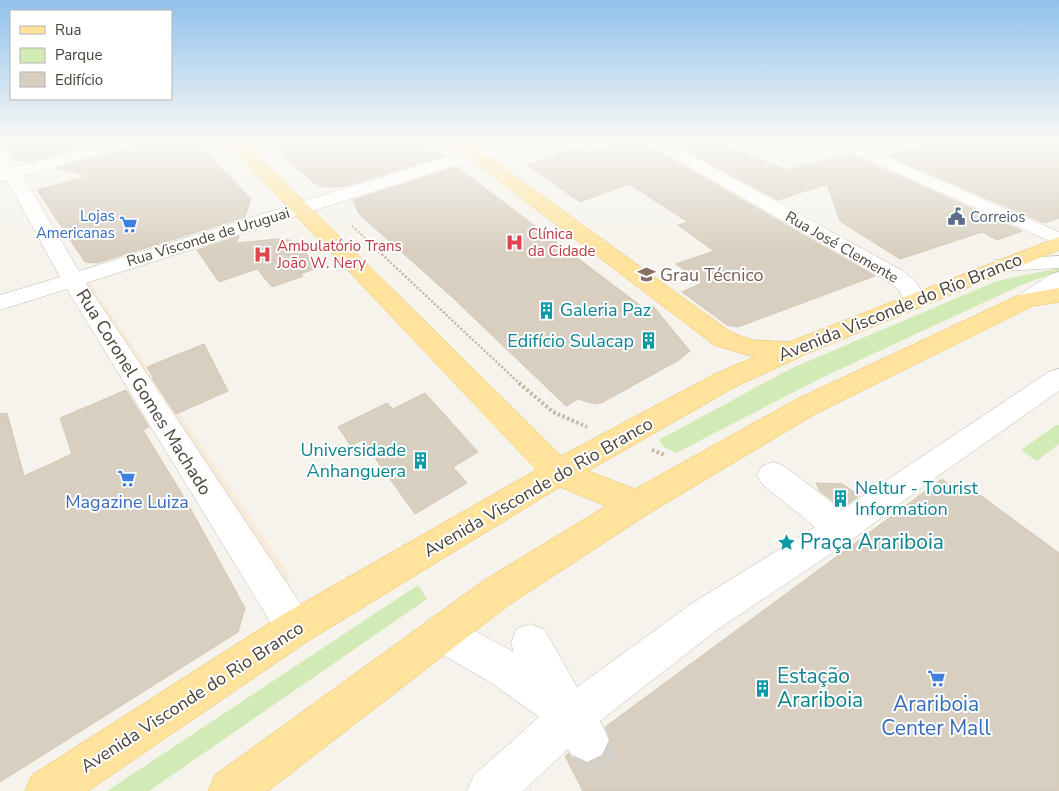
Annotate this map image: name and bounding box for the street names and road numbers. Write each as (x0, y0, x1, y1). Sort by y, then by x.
street label: Rua Visconde de Uruguai (124, 203, 292, 271)
street label: Rua José Clemente (782, 206, 902, 288)
street label: Avenida Visconde do Rio Branco (774, 247, 1026, 367)
street label: Rua Coronel Gomes Machado (71, 284, 217, 500)
street label: Avenida Visconde do Rio Branco (419, 411, 657, 563)
street label: Avenida Visconde do Rio Branco (76, 616, 308, 778)

